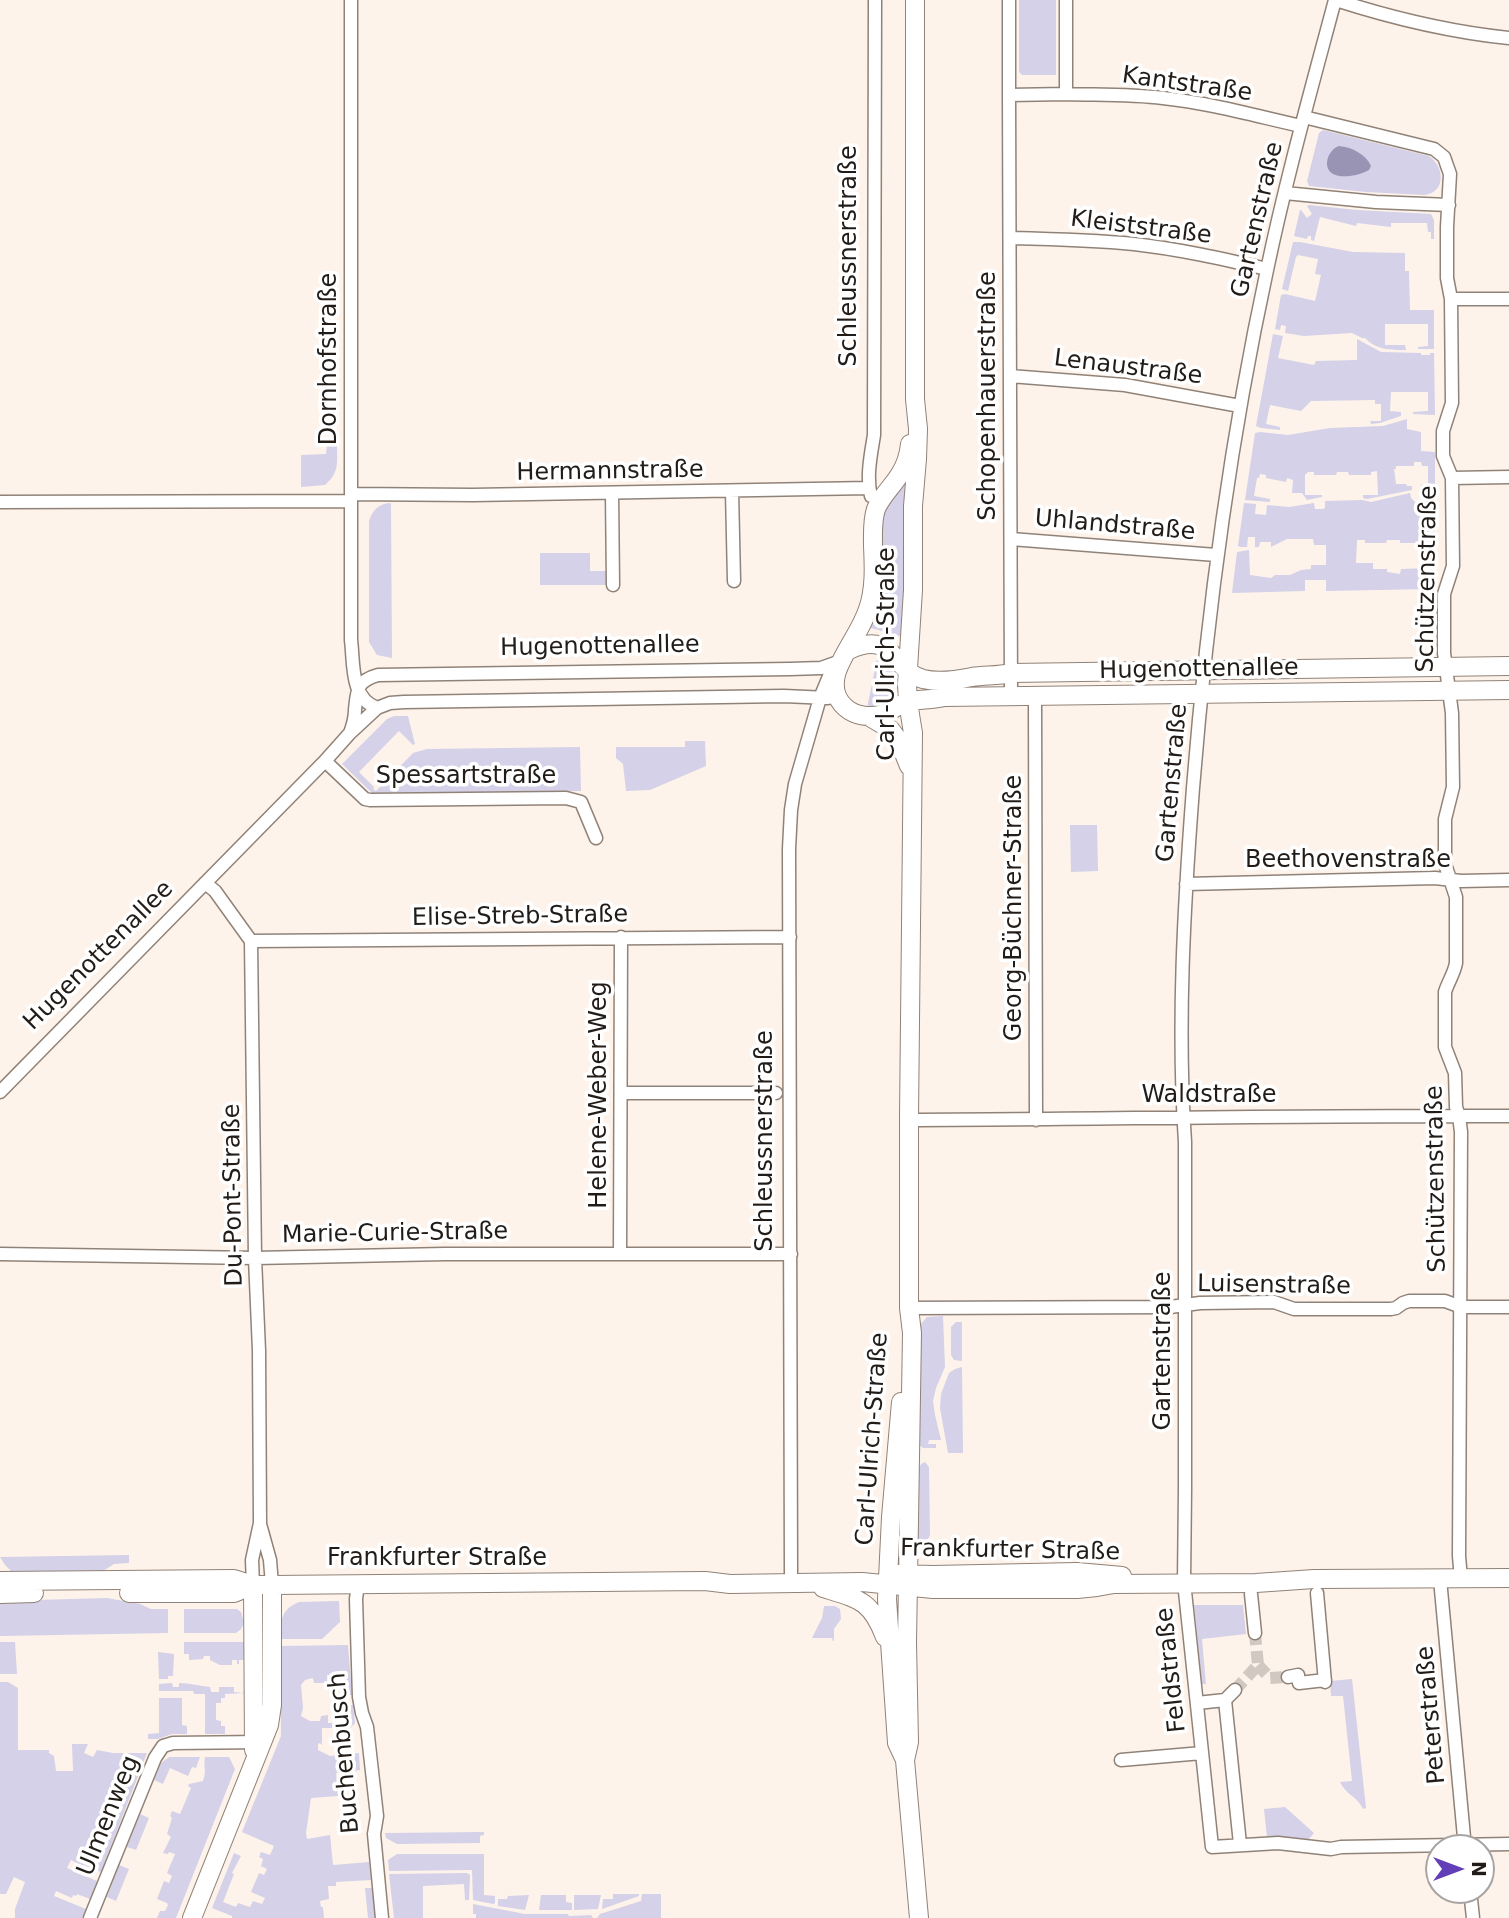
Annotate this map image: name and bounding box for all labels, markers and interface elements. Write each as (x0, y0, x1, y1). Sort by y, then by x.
street label: Kantstraße (1120, 62, 1254, 108)
street label: Gartenstraße (1226, 139, 1290, 301)
street label: Schleussnerstraße (836, 145, 864, 367)
street label: Kleiststraße (1069, 205, 1213, 251)
street label: Schopenhauerstraße (975, 271, 1003, 521)
street label: Dornhofstraße (316, 273, 344, 445)
street label: Lenaustraße (1052, 345, 1204, 391)
street label: Hermannstraße (516, 456, 704, 488)
street label: Schützenstraße (1412, 485, 1444, 673)
street label: Uhlandstraße (1034, 505, 1196, 547)
street label: Carl-Ulrich-Straße (874, 547, 902, 761)
street label: Hugenottenallee (500, 631, 700, 663)
street label: Hugenottenallee (1099, 654, 1299, 686)
street label: Gartenstraße (1152, 703, 1194, 863)
street label: Spessartstraße (376, 763, 556, 791)
street label: Georg-Büchner-Straße (1001, 775, 1029, 1041)
street label: Beethovenstraße (1245, 847, 1451, 875)
street label: Hugenottenallee (18, 875, 180, 1037)
street label: Elise-Streb-Straße (412, 901, 628, 933)
street label: Helene-Weber-Weg (586, 981, 614, 1209)
street label: Schleussnerstraße (752, 1030, 780, 1252)
street label: Waldstraße (1141, 1082, 1277, 1110)
street label: Schützenstraße (1421, 1085, 1453, 1273)
street label: Du-Pont-Straße (218, 1103, 250, 1287)
street label: Marie-Curie-Straße (282, 1218, 508, 1250)
street label: Luisenstraße (1197, 1270, 1351, 1302)
street label: Gartenstraße (1150, 1272, 1178, 1430)
street label: Carl-Ulrich-Straße (851, 1331, 895, 1547)
street label: Frankfurter Straße (900, 1535, 1120, 1567)
street label: Frankfurter Straße (327, 1545, 547, 1573)
street label: Feldstraße (1151, 1606, 1193, 1734)
street label: Peterstraße (1412, 1645, 1452, 1785)
street label: Buchenbusch (324, 1671, 366, 1835)
street label: Ulmenweg (72, 1752, 146, 1880)
north arrow (1425, 1834, 1495, 1904)
text: N (1468, 1861, 1490, 1877)

